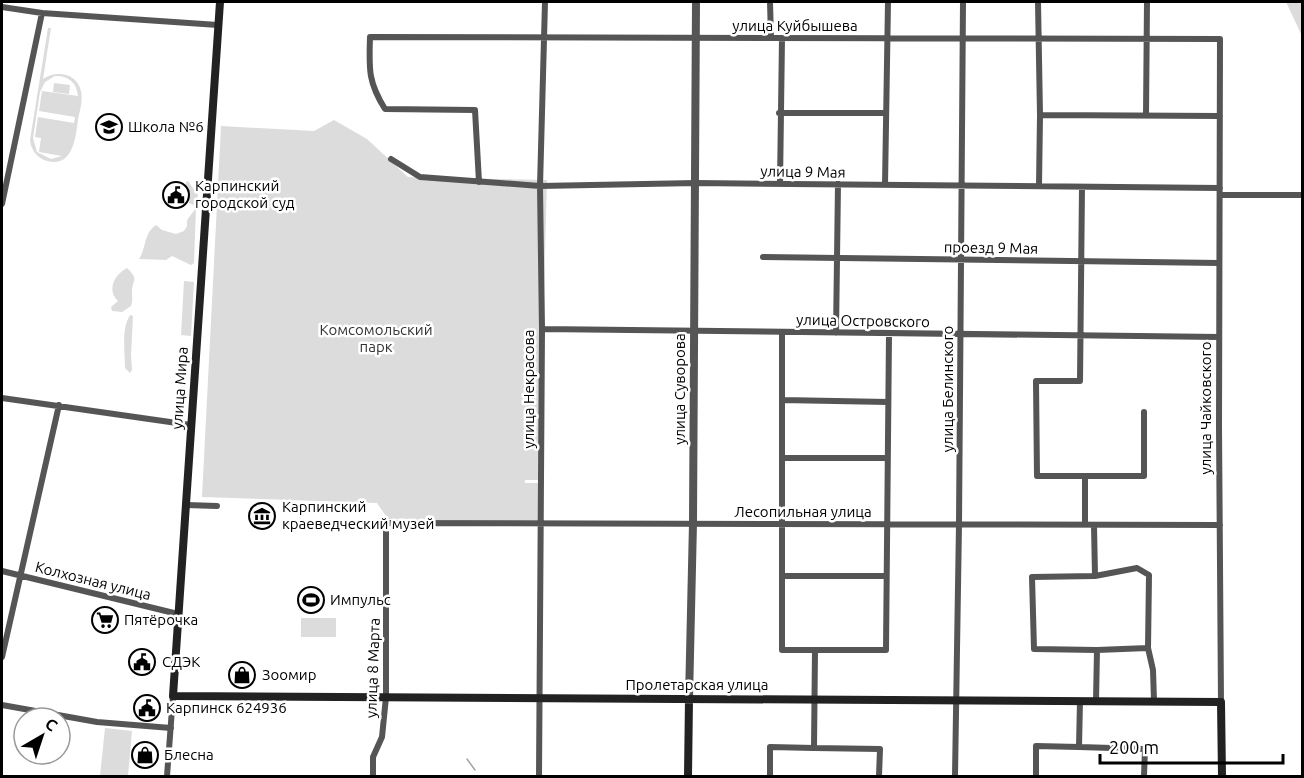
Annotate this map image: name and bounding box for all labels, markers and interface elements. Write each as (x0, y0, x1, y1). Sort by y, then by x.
street label: улица Куйбышева (732, 17, 858, 34)
school or university icon: Школа №6 (94, 112, 124, 142)
place label: Школа №6 (128, 118, 204, 135)
street label: улица 9 Мая (760, 162, 846, 181)
place label: Карпинский городской суд (195, 177, 295, 211)
public building icon: Карпинский городской суд (161, 180, 191, 210)
street label: проезд 9 Мая (944, 238, 1038, 257)
street label: улица Островского (796, 311, 930, 330)
park label: Комсомольский парк (319, 321, 433, 355)
street label: улица Белинского (939, 326, 956, 452)
street label: улица Некрасова (520, 329, 537, 449)
street label: улица Суворова (671, 333, 688, 445)
street label: улица Чайковского (1197, 342, 1214, 474)
street label: улица Мира (168, 346, 191, 430)
place label: Карпинский краеведческий музей (282, 498, 434, 532)
museum icon: Карпинский краеведческий музей (247, 501, 277, 531)
street label: Лесопильная улица (734, 503, 872, 520)
street label: Колхозная улица (33, 558, 153, 603)
sports icon: Импульс (296, 585, 326, 615)
place label: Импульс (330, 591, 391, 608)
supermarket icon: Пятёрочка (90, 605, 120, 635)
place label: Пятёрочка (124, 611, 198, 628)
street label: улица 8 Марта (362, 618, 383, 718)
public building icon: СДЭК (127, 647, 157, 677)
place label: СДЭК (162, 653, 200, 670)
shop icon: Зоомир (227, 660, 257, 690)
place label: Зоомир (262, 666, 317, 683)
street label: Пролетарская улица (625, 676, 769, 693)
public building icon: Карпинск 624936 (132, 693, 162, 723)
place label: Карпинск 624936 (166, 699, 287, 716)
north arrow (12, 706, 72, 766)
text: С (42, 714, 61, 735)
scale bar (1100, 727, 1283, 765)
text: 200 m (1109, 737, 1159, 757)
shop icon: Блесна (130, 740, 160, 770)
place label: Блесна (164, 746, 214, 763)

